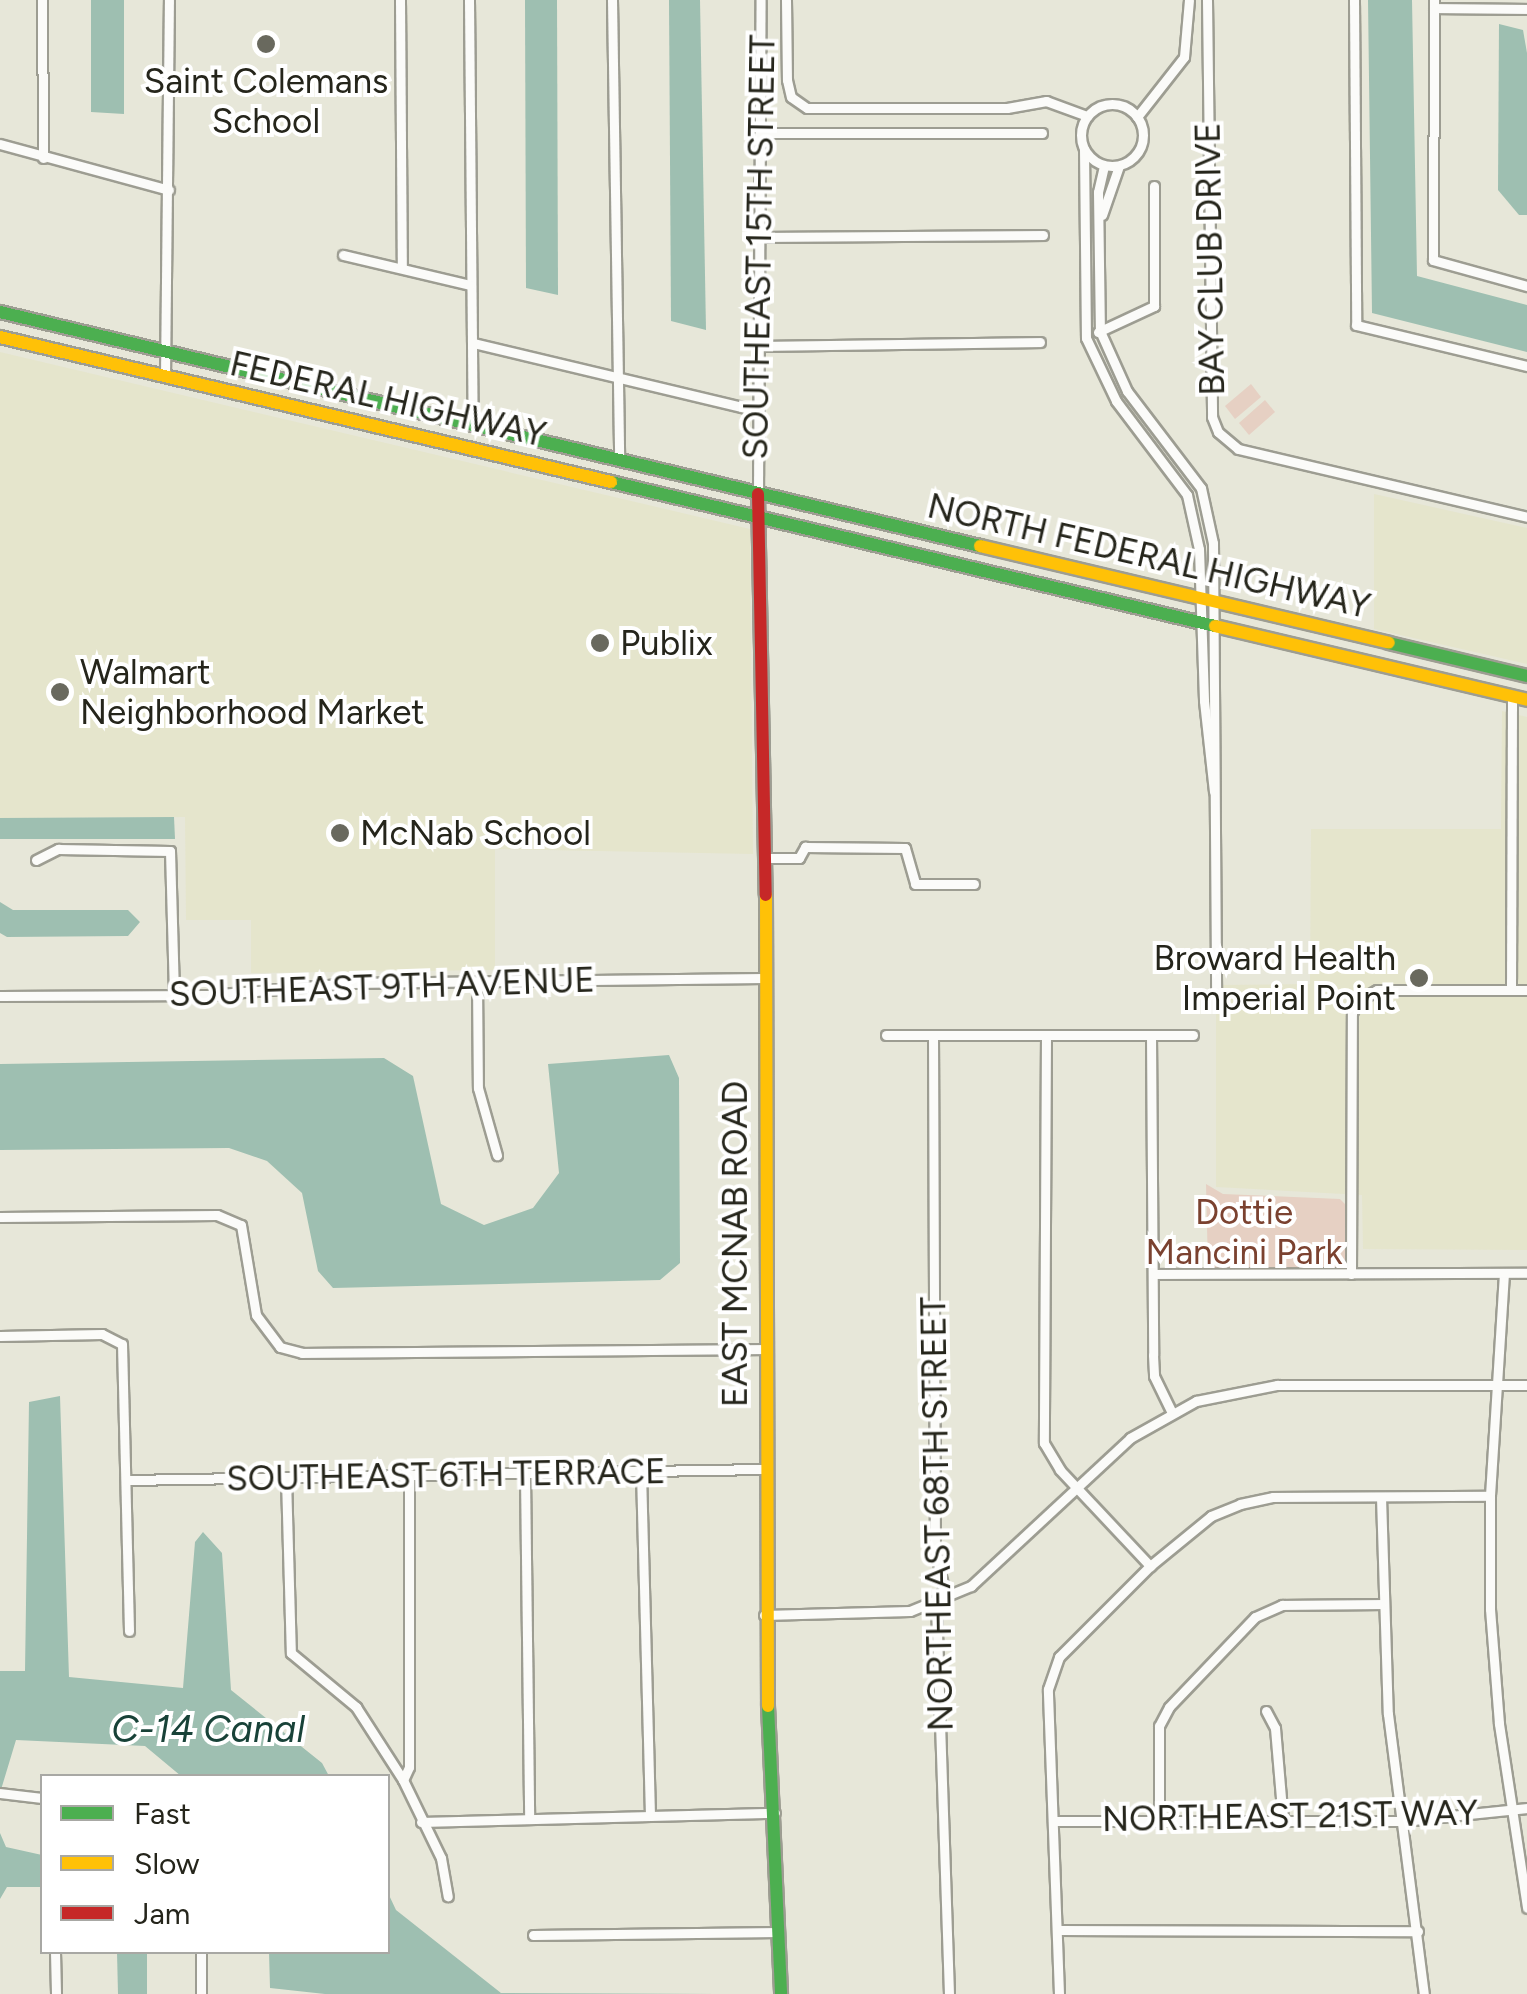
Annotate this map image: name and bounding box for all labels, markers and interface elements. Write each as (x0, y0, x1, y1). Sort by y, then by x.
marker: Saint Colemans School (255, 33, 277, 55)
street label: SOUTHEAST 15TH STREET (734, 34, 784, 460)
place label: Saint Colemans School (144, 60, 388, 142)
street label: BAY CLUB DRIVE (1187, 122, 1233, 396)
street label: FEDERAL HIGHWAY (226, 342, 550, 456)
street label: NORTH FEDERAL HIGHWAY (924, 485, 1374, 627)
place label: Publix (620, 622, 713, 664)
marker: Publix (589, 632, 611, 654)
place label: Walmart Neighborhood Market (80, 651, 425, 733)
marker: Walmart Neighborhood Market (49, 681, 71, 703)
place label: McNab School (360, 812, 591, 854)
marker: McNab School (329, 822, 351, 844)
place label: Broward Health Imperial Point (1153, 937, 1396, 1019)
street label: SOUTHEAST 9TH AVENUE (168, 959, 596, 1015)
marker: Broward Health Imperial Point (1406, 965, 1432, 991)
street label: EAST MCNAB ROAD (714, 1081, 756, 1407)
park label: Dottie Mancini Park (1146, 1191, 1342, 1273)
street label: NORTHEAST 68TH STREET (912, 1296, 962, 1732)
street label: SOUTHEAST 6TH TERRACE (226, 1450, 666, 1500)
water label: C-14 Canal (111, 1707, 305, 1753)
legend (40, 1774, 390, 1954)
street label: NORTHEAST 21ST WAY (1102, 1792, 1478, 1840)
text: Fast (134, 1795, 191, 1832)
text: Slow (134, 1845, 200, 1882)
text: Jam (134, 1895, 190, 1932)

